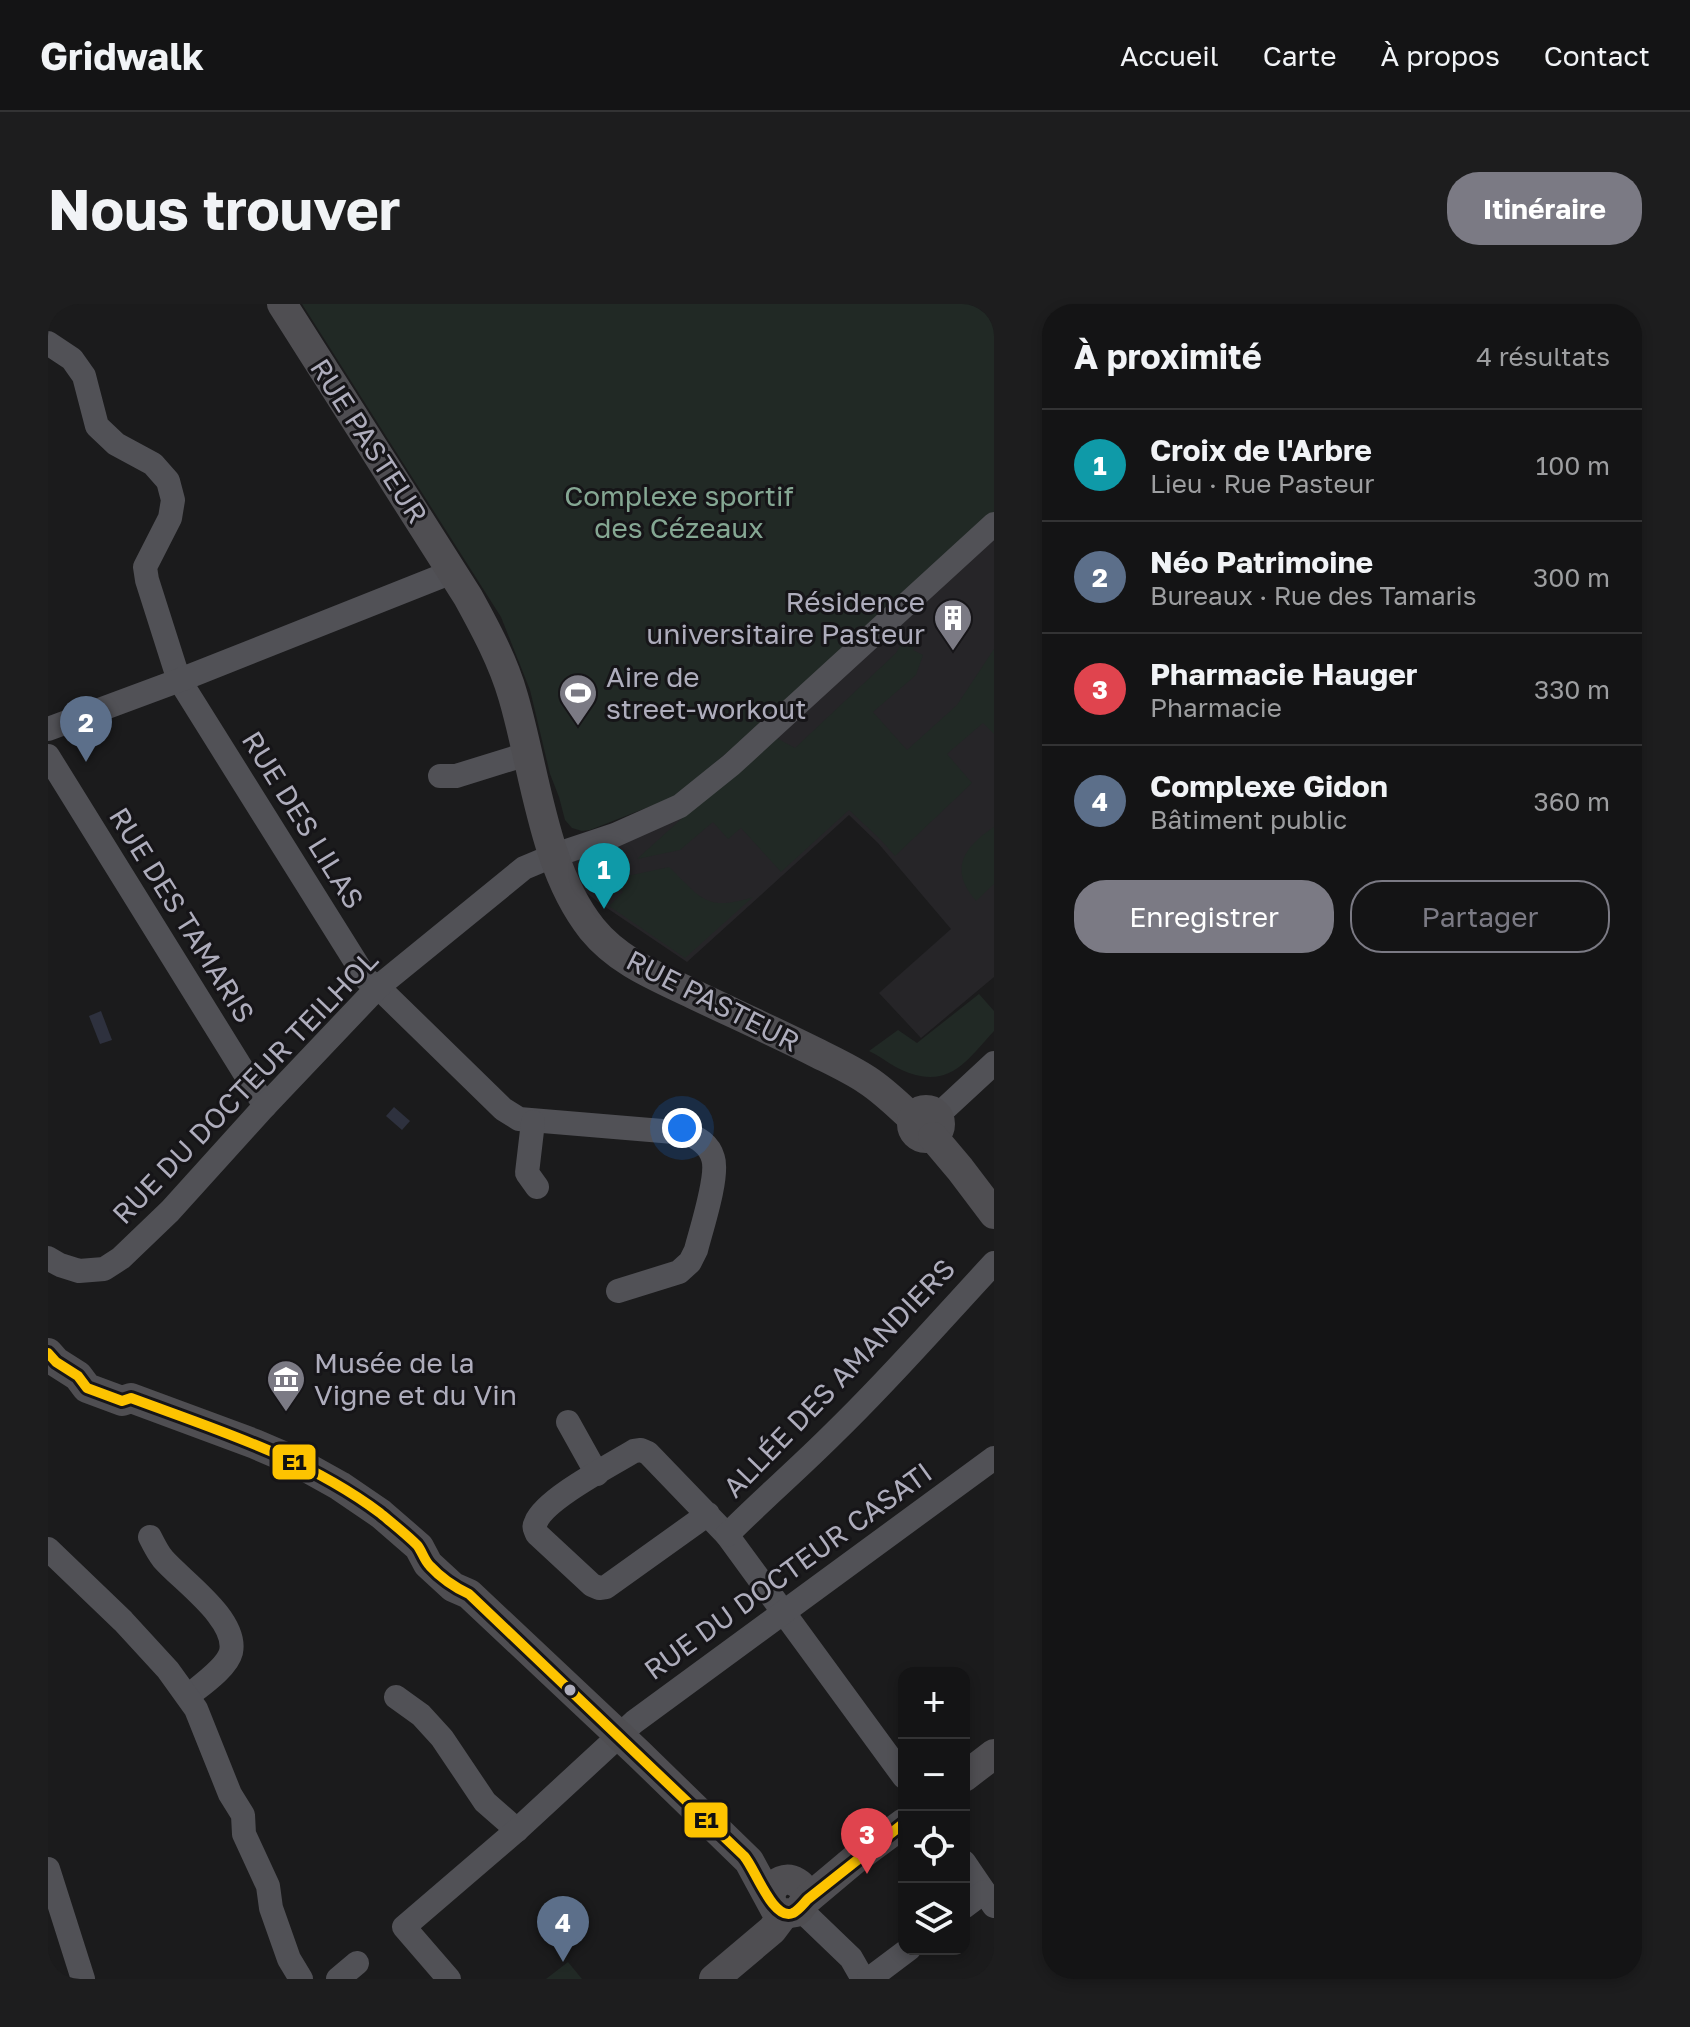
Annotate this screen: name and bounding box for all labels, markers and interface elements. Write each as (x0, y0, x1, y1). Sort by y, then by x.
text: Gridwalk (40, 33, 204, 78)
text: Accueil (1120, 39, 1219, 72)
text: Carte (1263, 39, 1336, 72)
text: À propos (1380, 39, 1500, 72)
text: Contact (1544, 39, 1650, 72)
button: Itinéraire (1447, 172, 1642, 245)
text: Nous trouver (48, 175, 401, 242)
text: À proximité (1074, 336, 1262, 376)
text: 4 résultats (1476, 341, 1610, 372)
street label: RUE PASTEUR (304, 352, 435, 529)
text: Croix de l'Arbre (1150, 432, 1372, 468)
text: 1 (1093, 450, 1107, 481)
text: 100 m (1536, 450, 1610, 481)
text: Lieu · Rue Pasteur (1150, 468, 1374, 499)
park label: Complexe sportif des Cézeaux (564, 479, 794, 544)
text: Néo Patrimoine (1150, 544, 1373, 580)
text: 2 (1092, 562, 1108, 593)
text: 300 m (1533, 562, 1610, 593)
text: Bureaux · Rue des Tamaris (1150, 580, 1477, 611)
place label: Résidence universitaire Pasteur (646, 585, 925, 650)
building icon: Résidence universitaire Pasteur (932, 597, 974, 652)
text: Pharmacie Hauger (1150, 656, 1418, 692)
place label: Aire de street-workout (606, 660, 806, 725)
sports icon: Aire de street-workout (557, 672, 599, 727)
text: 3 (1092, 674, 1108, 705)
text: 330 m (1534, 674, 1610, 705)
text: Pharmacie (1150, 692, 1282, 723)
pin: 2 (60, 696, 112, 762)
street label: RUE DES LILAS (236, 725, 371, 914)
text: Complexe Gidon (1150, 768, 1388, 804)
text: 4 (1092, 786, 1108, 817)
text: 360 m (1533, 786, 1610, 817)
street label: RUE DES TAMARIS (103, 801, 262, 1028)
text: Bâtiment public (1150, 804, 1347, 835)
pin: 1 (578, 843, 630, 909)
button: Enregistrer (1074, 880, 1334, 953)
button: Partager (1350, 880, 1610, 953)
street label: RUE DU DOCTEUR TEILHOL (105, 943, 384, 1230)
street label: RUE PASTEUR (621, 943, 805, 1058)
your location (662, 1108, 702, 1148)
street label: ALLÉE DES AMANDIERS (716, 1252, 961, 1504)
place label: Musée de la Vigne et du Vin (314, 1346, 517, 1411)
museum icon: Musée de la Vigne et du Vin (265, 1358, 307, 1413)
line badge: E1 (271, 1443, 317, 1481)
text: E1 (281, 1448, 307, 1475)
street label: RUE DU DOCTEUR CASATI (638, 1455, 938, 1686)
map controls (898, 1667, 970, 1955)
button: + (898, 1667, 970, 1739)
unlabelled marker (562, 1682, 578, 1698)
button: − (898, 1739, 970, 1811)
line badge: E1 (683, 1801, 729, 1839)
text: E1 (693, 1806, 719, 1833)
pin: 3 (841, 1808, 893, 1874)
button: locate (898, 1811, 970, 1883)
button: layers (898, 1883, 970, 1955)
pin: 4 (537, 1896, 589, 1962)

